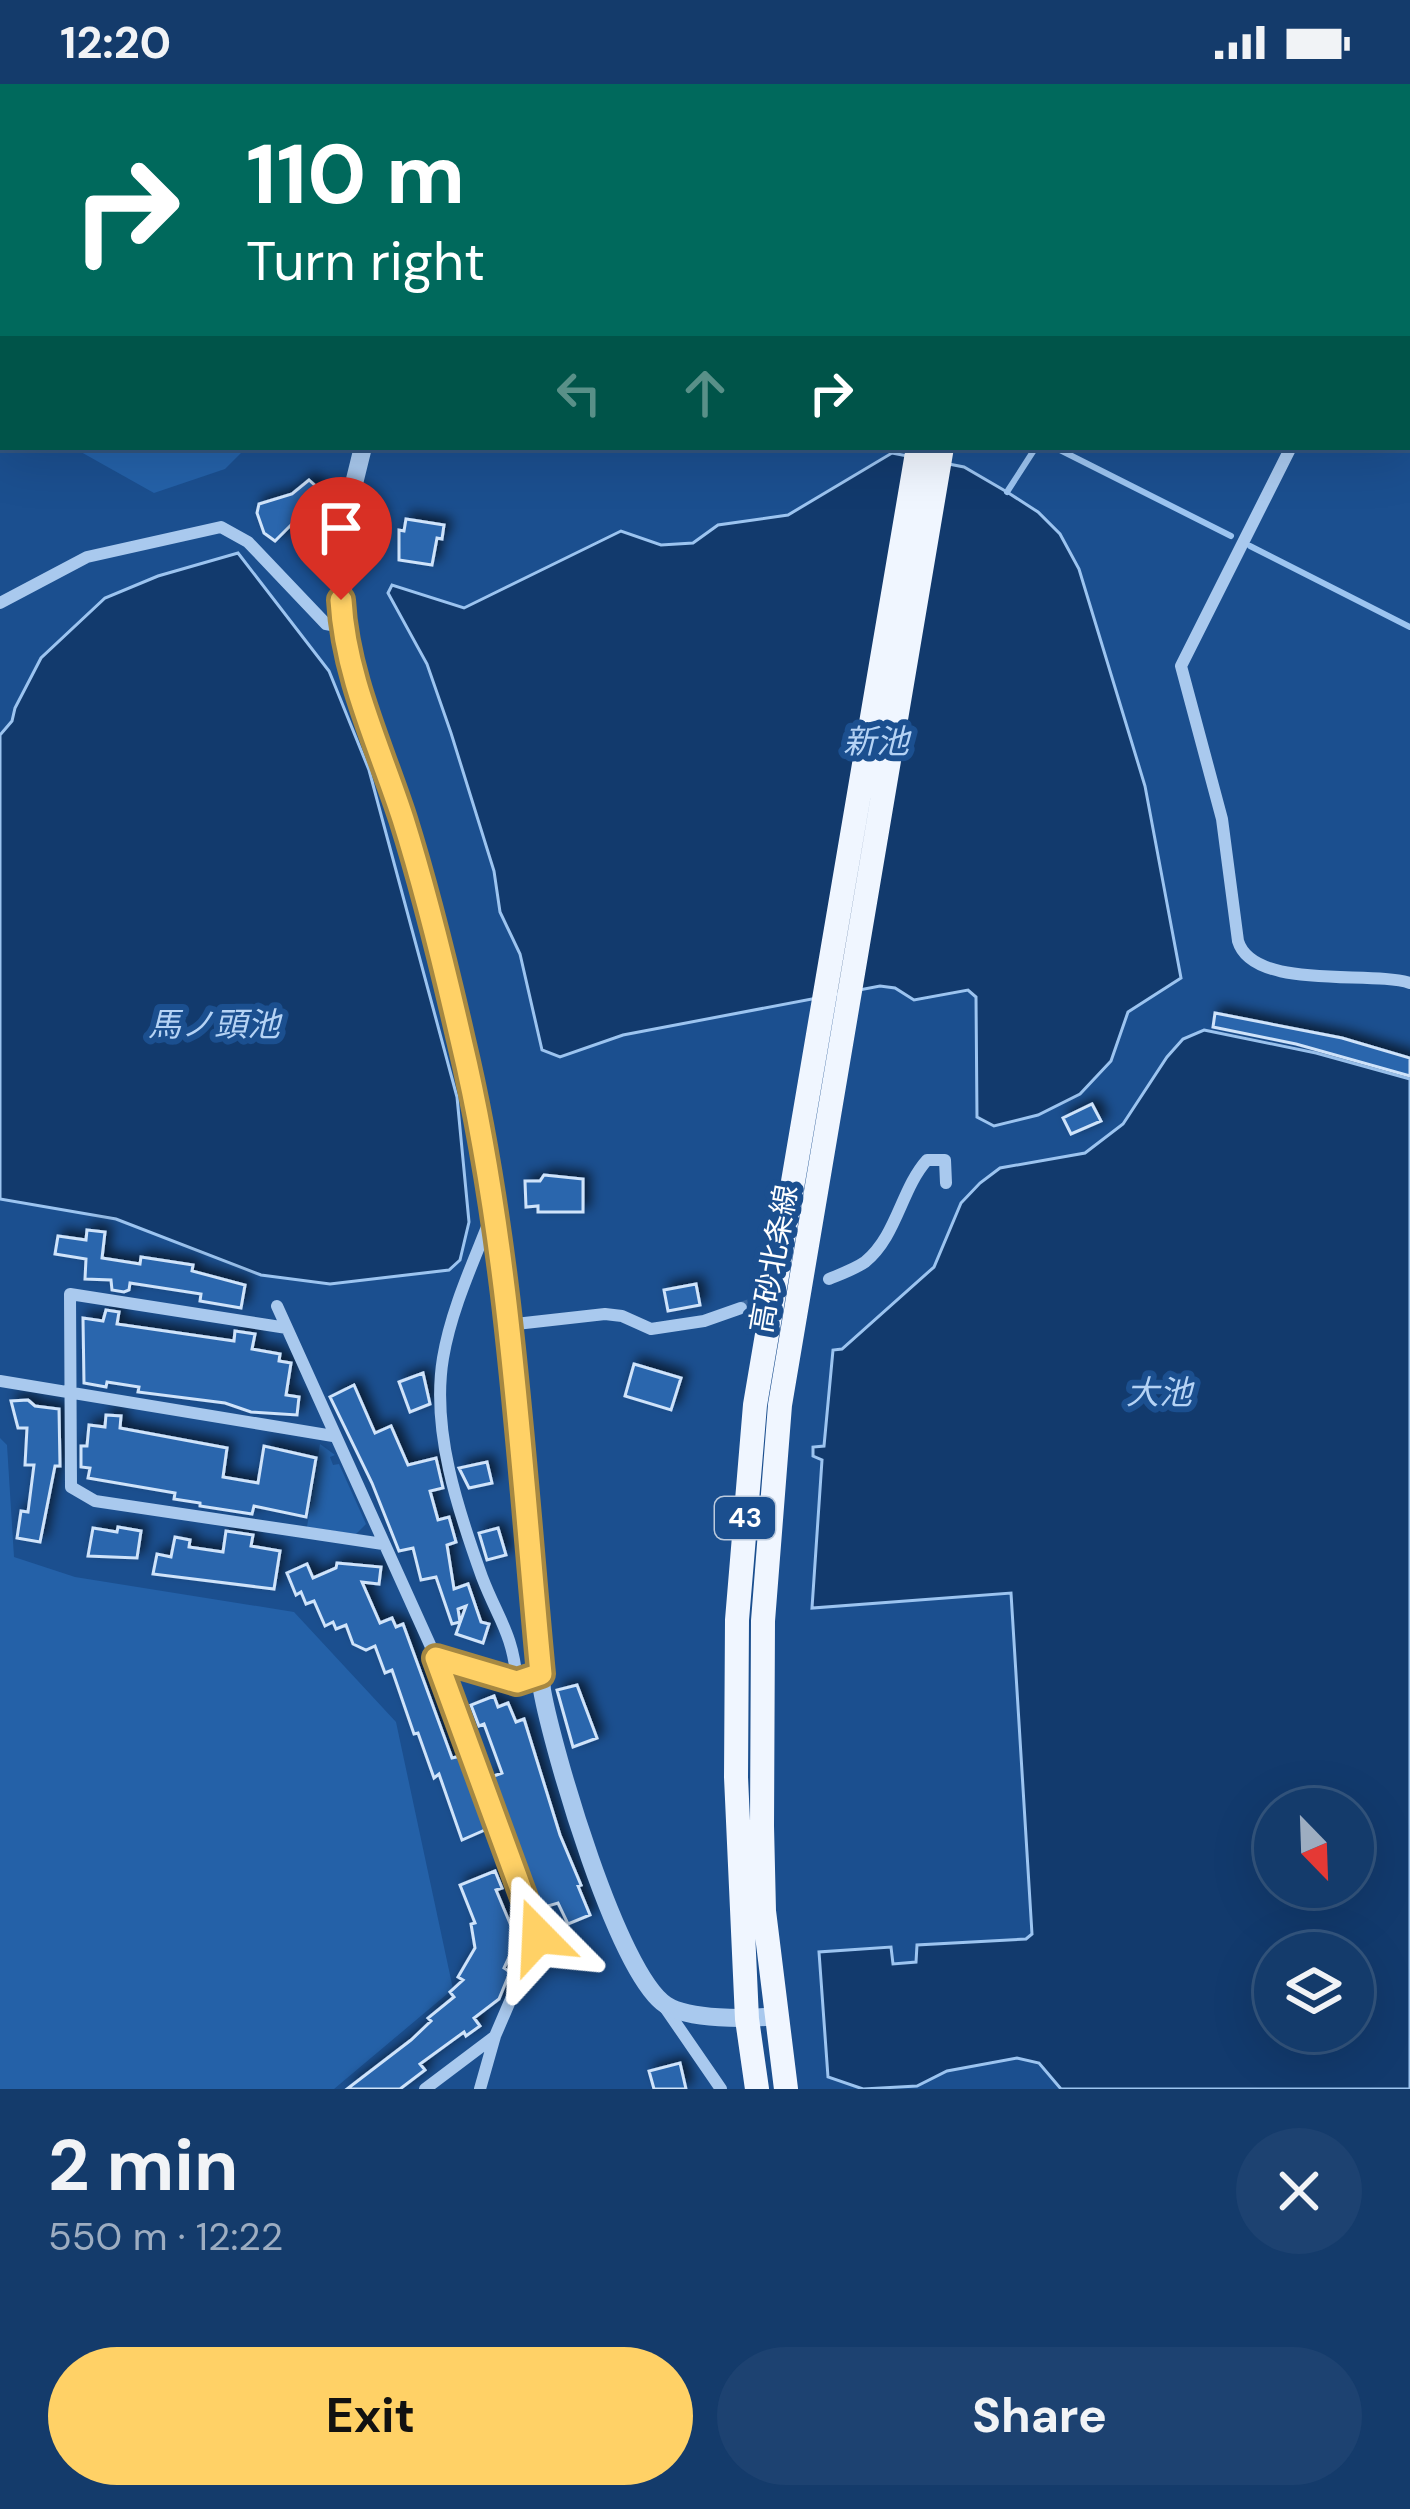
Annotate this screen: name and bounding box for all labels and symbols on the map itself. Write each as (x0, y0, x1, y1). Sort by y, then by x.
pin (290, 477, 392, 600)
water label: 新池 (843, 720, 912, 763)
water label: 馬ノ頭池 (148, 1003, 283, 1046)
street label: 高砂北条線 (741, 1182, 806, 1336)
water label: 大池 (1126, 1371, 1195, 1414)
road number: 43 (715, 1497, 775, 1539)
north arrow (1254, 1788, 1374, 1908)
position arrow (475, 1873, 601, 1999)

